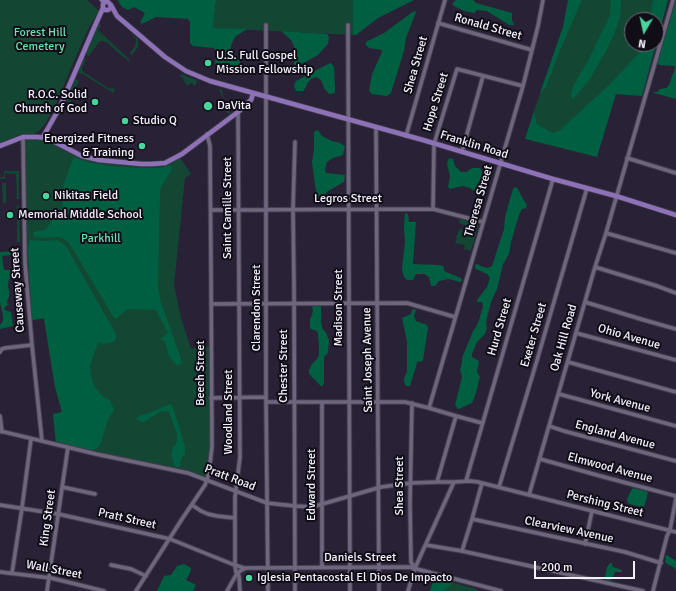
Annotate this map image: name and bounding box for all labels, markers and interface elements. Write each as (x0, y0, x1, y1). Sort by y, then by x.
street label: Ronald Street (453, 10, 523, 44)
north arrow (624, 12, 664, 52)
park label: Forest Hill Cemetery (14, 26, 66, 54)
street label: Shea Street (401, 35, 431, 95)
text: N (637, 36, 647, 50)
place label: U.S. Full Gospel Mission Fellowship (216, 49, 313, 77)
marker: U.S. Full Gospel Mission Fellowship (203, 58, 213, 68)
street label: Hope Street (420, 71, 452, 133)
place label: R.O.C. Solid Church of God (15, 88, 87, 116)
marker: R.O.C. Solid Church of God (90, 97, 100, 107)
place label: DaVita (217, 99, 251, 113)
marker: DaVita (202, 100, 214, 112)
place label: Studio Q (133, 114, 177, 128)
marker: Studio Q (120, 116, 130, 126)
street label: Franklin Road (438, 128, 510, 162)
place label: Energized Fitness & Training (44, 132, 134, 160)
marker: Energized Fitness & Training (137, 141, 147, 151)
street label: Saint Camille Street (221, 157, 235, 259)
street label: Theresa Street (462, 164, 496, 238)
place label: Nikitas Field (54, 189, 118, 203)
marker: Nikitas Field (41, 191, 51, 201)
street label: Legros Street (314, 192, 382, 206)
place label: Memorial Middle School (18, 208, 142, 222)
marker: Memorial Middle School (5, 210, 15, 220)
park label: Parkhill (81, 232, 121, 246)
street label: Causeway Street (8, 247, 28, 333)
street label: Clarendon Street (250, 265, 264, 351)
street label: Madison Street (332, 269, 346, 347)
street label: Hurd Street (485, 297, 515, 357)
street label: Exeter Street (518, 301, 550, 369)
street label: Oak Hill Road (548, 303, 580, 373)
street label: Saint Joseph Avenue (360, 307, 376, 413)
street label: Ohio Avenue (596, 321, 662, 353)
street label: Chester Street (277, 329, 291, 403)
street label: Beech Street (194, 340, 208, 406)
street label: Woodland Street (222, 369, 236, 455)
street label: York Avenue (588, 386, 652, 416)
street label: England Avenue (573, 417, 657, 453)
street label: Edward Street (305, 449, 319, 521)
street label: Elmwood Avenue (566, 450, 654, 486)
street label: Shea Street (393, 456, 407, 516)
street label: Pratt Road (202, 462, 258, 494)
street label: Pershing Street (565, 487, 645, 521)
street label: King Street (37, 489, 59, 547)
street label: Pratt Street (97, 505, 157, 533)
street label: Clearview Avenue (523, 514, 615, 546)
street label: Daniels Street (324, 551, 396, 565)
scale bar (536, 553, 637, 579)
street label: Wall Street (25, 558, 83, 582)
text: 200 m (541, 560, 573, 575)
place label: Iglesia Pentacostal El Dios De Impacto (257, 571, 452, 585)
marker: Iglesia Pentacostal El Dios De Impacto (244, 573, 254, 583)

